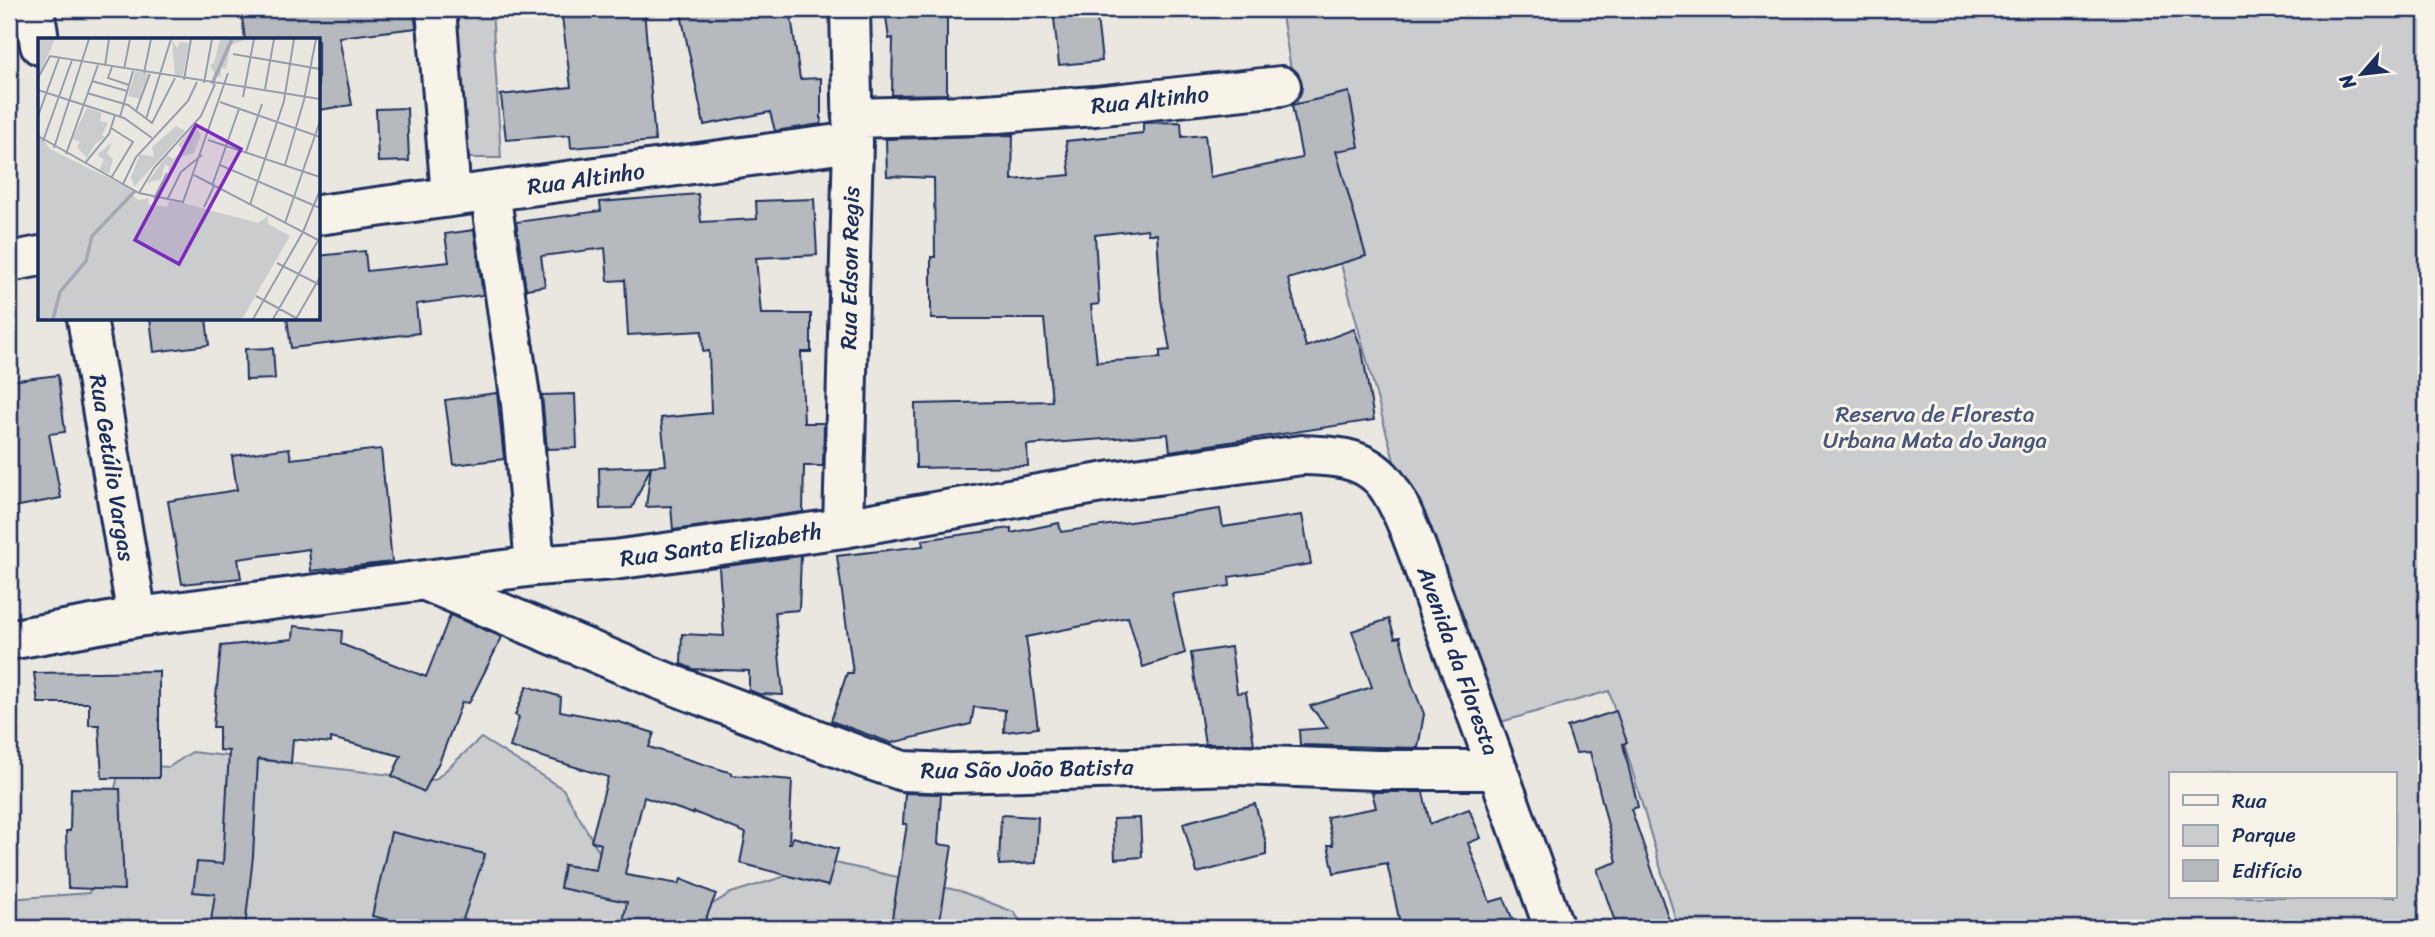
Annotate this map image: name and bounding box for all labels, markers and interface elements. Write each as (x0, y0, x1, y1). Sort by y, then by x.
inset map (38, 38, 320, 320)
north arrow (2326, 38, 2396, 108)
text: N (2329, 67, 2366, 96)
street label: Rua Altinho (1089, 73, 1211, 127)
street label: Rua Altinho (525, 150, 648, 208)
street label: Rua Edson Regis (828, 186, 872, 350)
street label: Rua Getúlio Vargas (77, 371, 147, 565)
park label: Reserva de Floresta Urbana Mata do Janga (1823, 394, 2047, 461)
street label: Rua Santa Elizabeth (617, 511, 825, 579)
street label: Avenida da Floresta (1404, 559, 1511, 762)
street label: Rua São João Batista (920, 747, 1134, 791)
legend (2169, 772, 2396, 898)
text: Rua (2232, 782, 2267, 820)
text: Parque (2232, 816, 2296, 854)
text: Edifício (2232, 852, 2302, 890)

